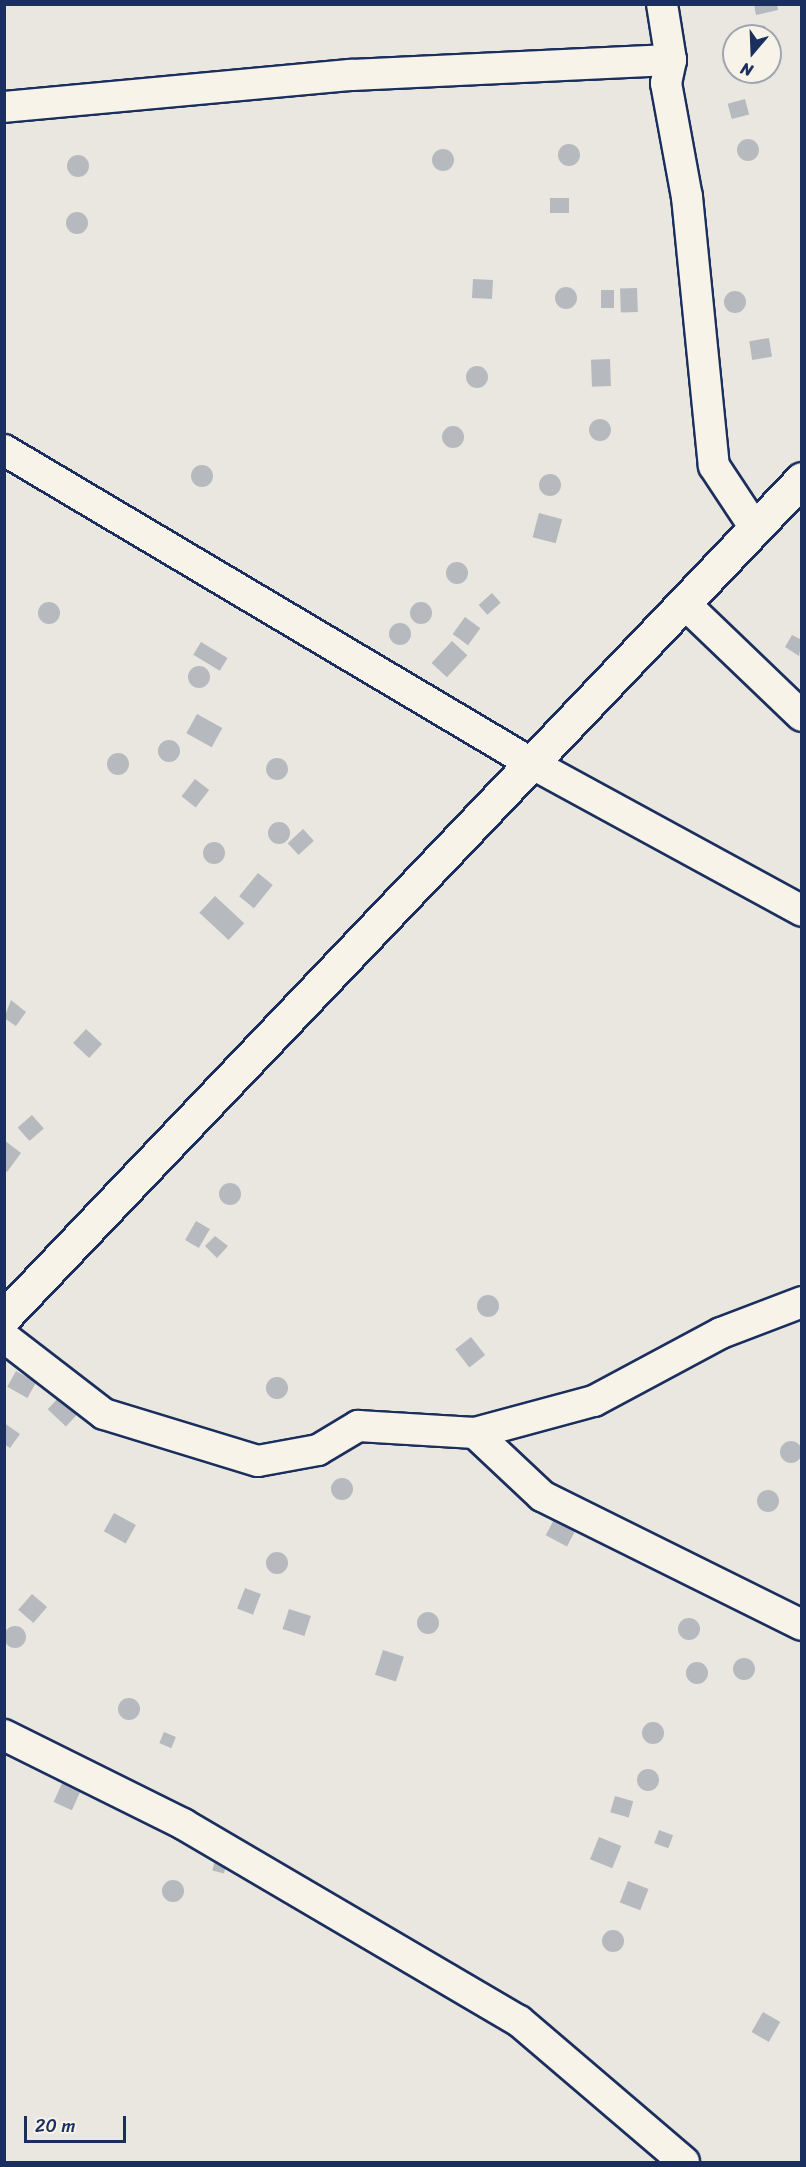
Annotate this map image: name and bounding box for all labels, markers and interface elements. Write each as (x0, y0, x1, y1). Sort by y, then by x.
north arrow (722, 24, 782, 84)
text: N (737, 54, 757, 85)
scale bar (27, 2104, 129, 2142)
text: 20 m (35, 2110, 75, 2142)

